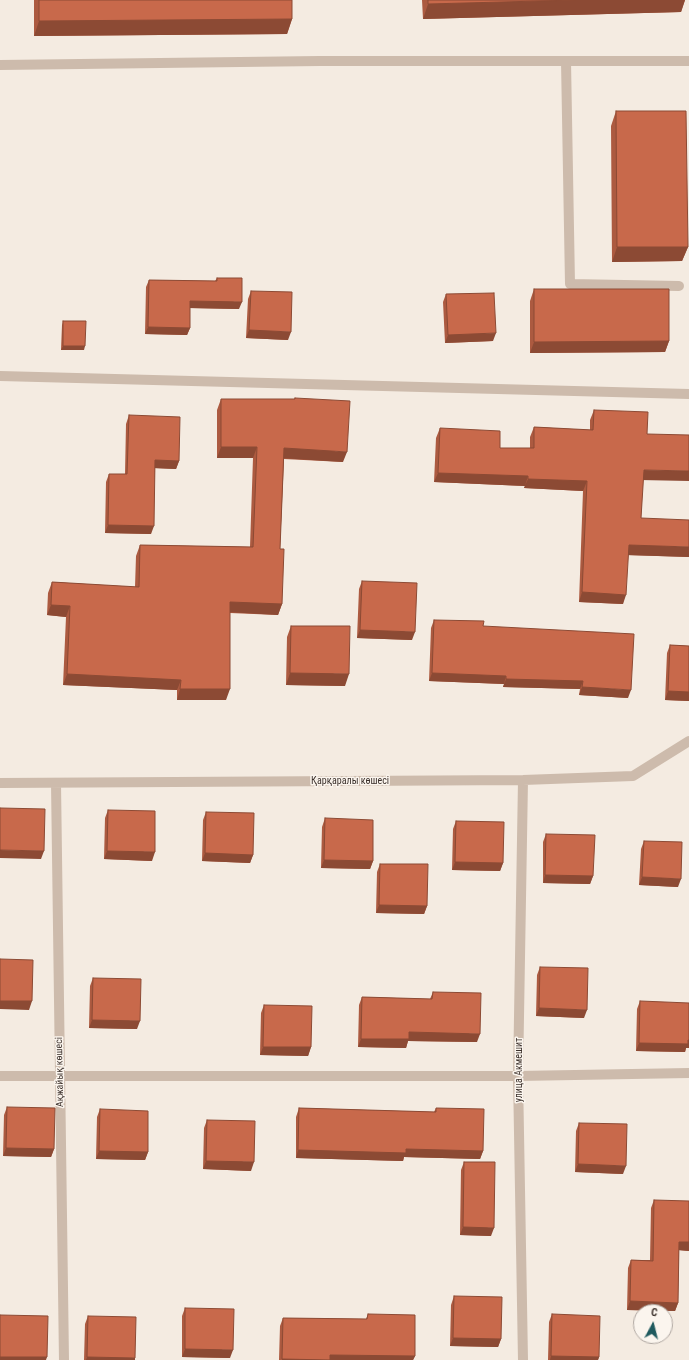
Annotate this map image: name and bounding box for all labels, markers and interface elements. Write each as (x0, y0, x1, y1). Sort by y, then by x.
street label: Қарқаралы көшесі (311, 775, 389, 787)
street label: Ақжайық көшесі (53, 1037, 67, 1107)
street label: улица Акмешит (513, 1038, 525, 1102)
north arrow (633, 1304, 673, 1344)
text: С (650, 1306, 658, 1319)

